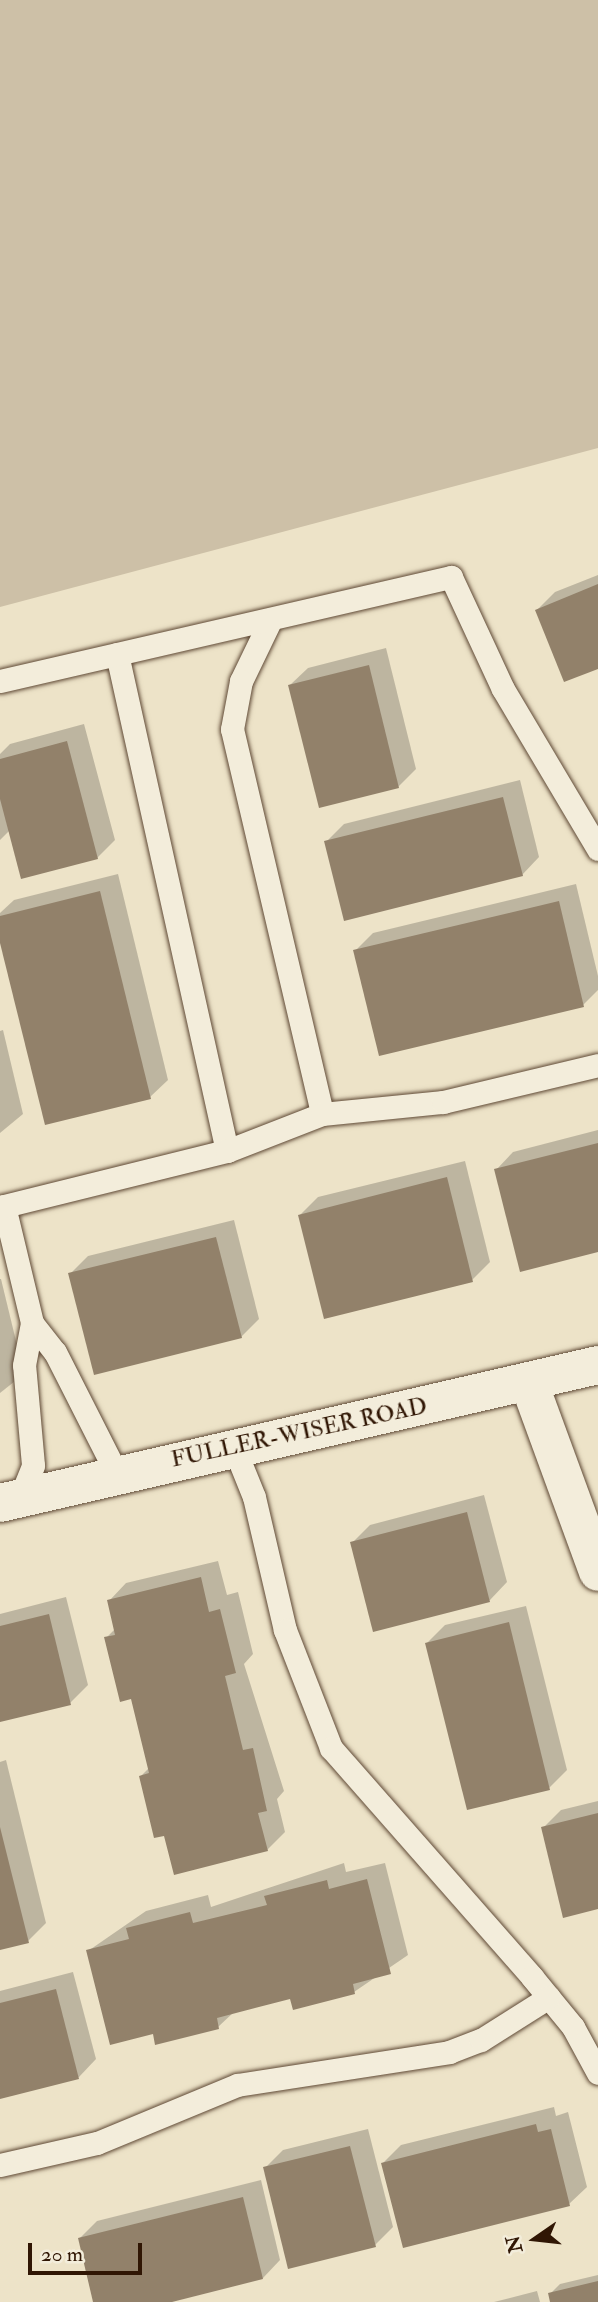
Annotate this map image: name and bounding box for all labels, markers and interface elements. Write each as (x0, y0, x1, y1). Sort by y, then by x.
street label: FULLER-WISER ROAD (169, 1392, 429, 1474)
north arrow (500, 2204, 570, 2274)
scale bar (32, 2228, 145, 2272)
text: N (501, 2233, 528, 2255)
text: 20 m (41, 2241, 83, 2268)

